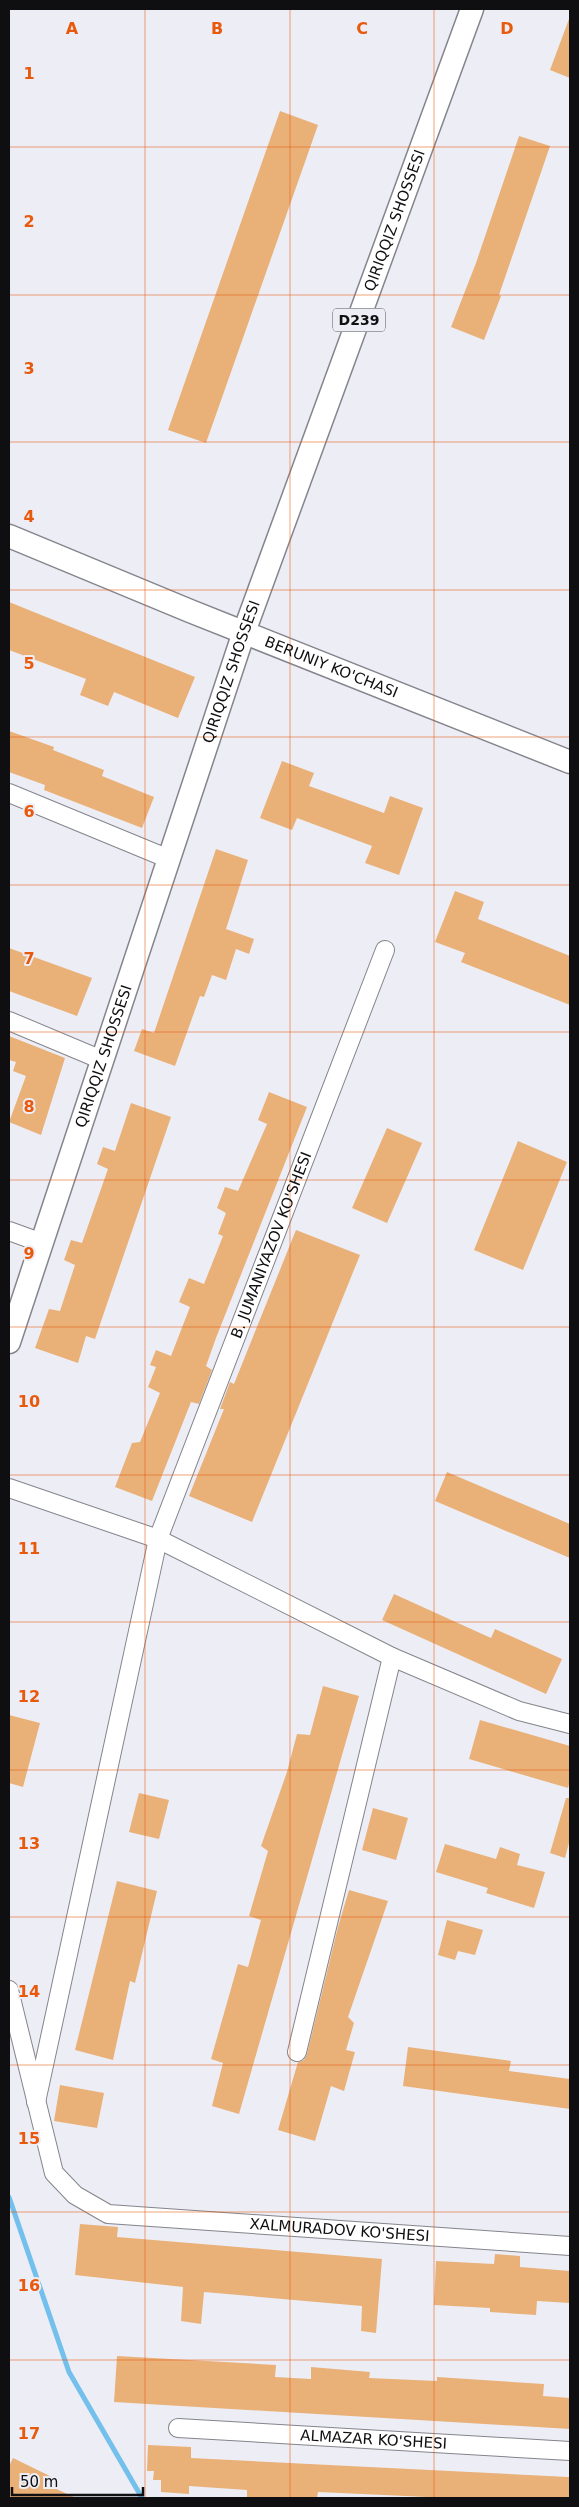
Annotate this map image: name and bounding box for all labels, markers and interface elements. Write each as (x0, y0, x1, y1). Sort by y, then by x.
text: A (66, 19, 79, 38)
text: B (211, 19, 223, 38)
text: C (356, 19, 368, 38)
text: D (500, 19, 514, 38)
text: 1 (23, 64, 35, 83)
street label: QIRIQQIZ SHOSSESI (360, 147, 429, 294)
text: 2 (23, 212, 35, 231)
road number: D239 (333, 308, 385, 332)
text: 3 (23, 359, 35, 378)
text: 4 (23, 507, 35, 526)
street label: QIRIQQIZ SHOSSESI (199, 598, 264, 745)
street label: BERUNIY KO'CHASI (262, 633, 401, 702)
text: 5 (23, 654, 35, 673)
text: 6 (23, 802, 35, 821)
text: 7 (23, 949, 35, 968)
street label: QIRIQQIZ SHOSSESI (72, 983, 136, 1130)
text: 8 (23, 1097, 35, 1116)
street label: B. JUMANIYAZOV KO'SHESI (227, 1149, 315, 1341)
text: 9 (23, 1244, 35, 1263)
text: 10 (18, 1392, 40, 1411)
text: 11 (18, 1539, 40, 1558)
text: 12 (18, 1687, 40, 1706)
text: 13 (18, 1834, 40, 1853)
text: 14 (18, 1982, 40, 2001)
text: 15 (18, 2129, 40, 2148)
street label: XALMURADOV KO'SHESI (249, 2215, 430, 2245)
text: 16 (18, 2276, 40, 2295)
text: 17 (18, 2424, 40, 2443)
street label: ALMAZAR KO'SHESI (300, 2426, 447, 2453)
scale bar (12, 2464, 144, 2496)
text: 50 m (20, 2473, 58, 2491)

